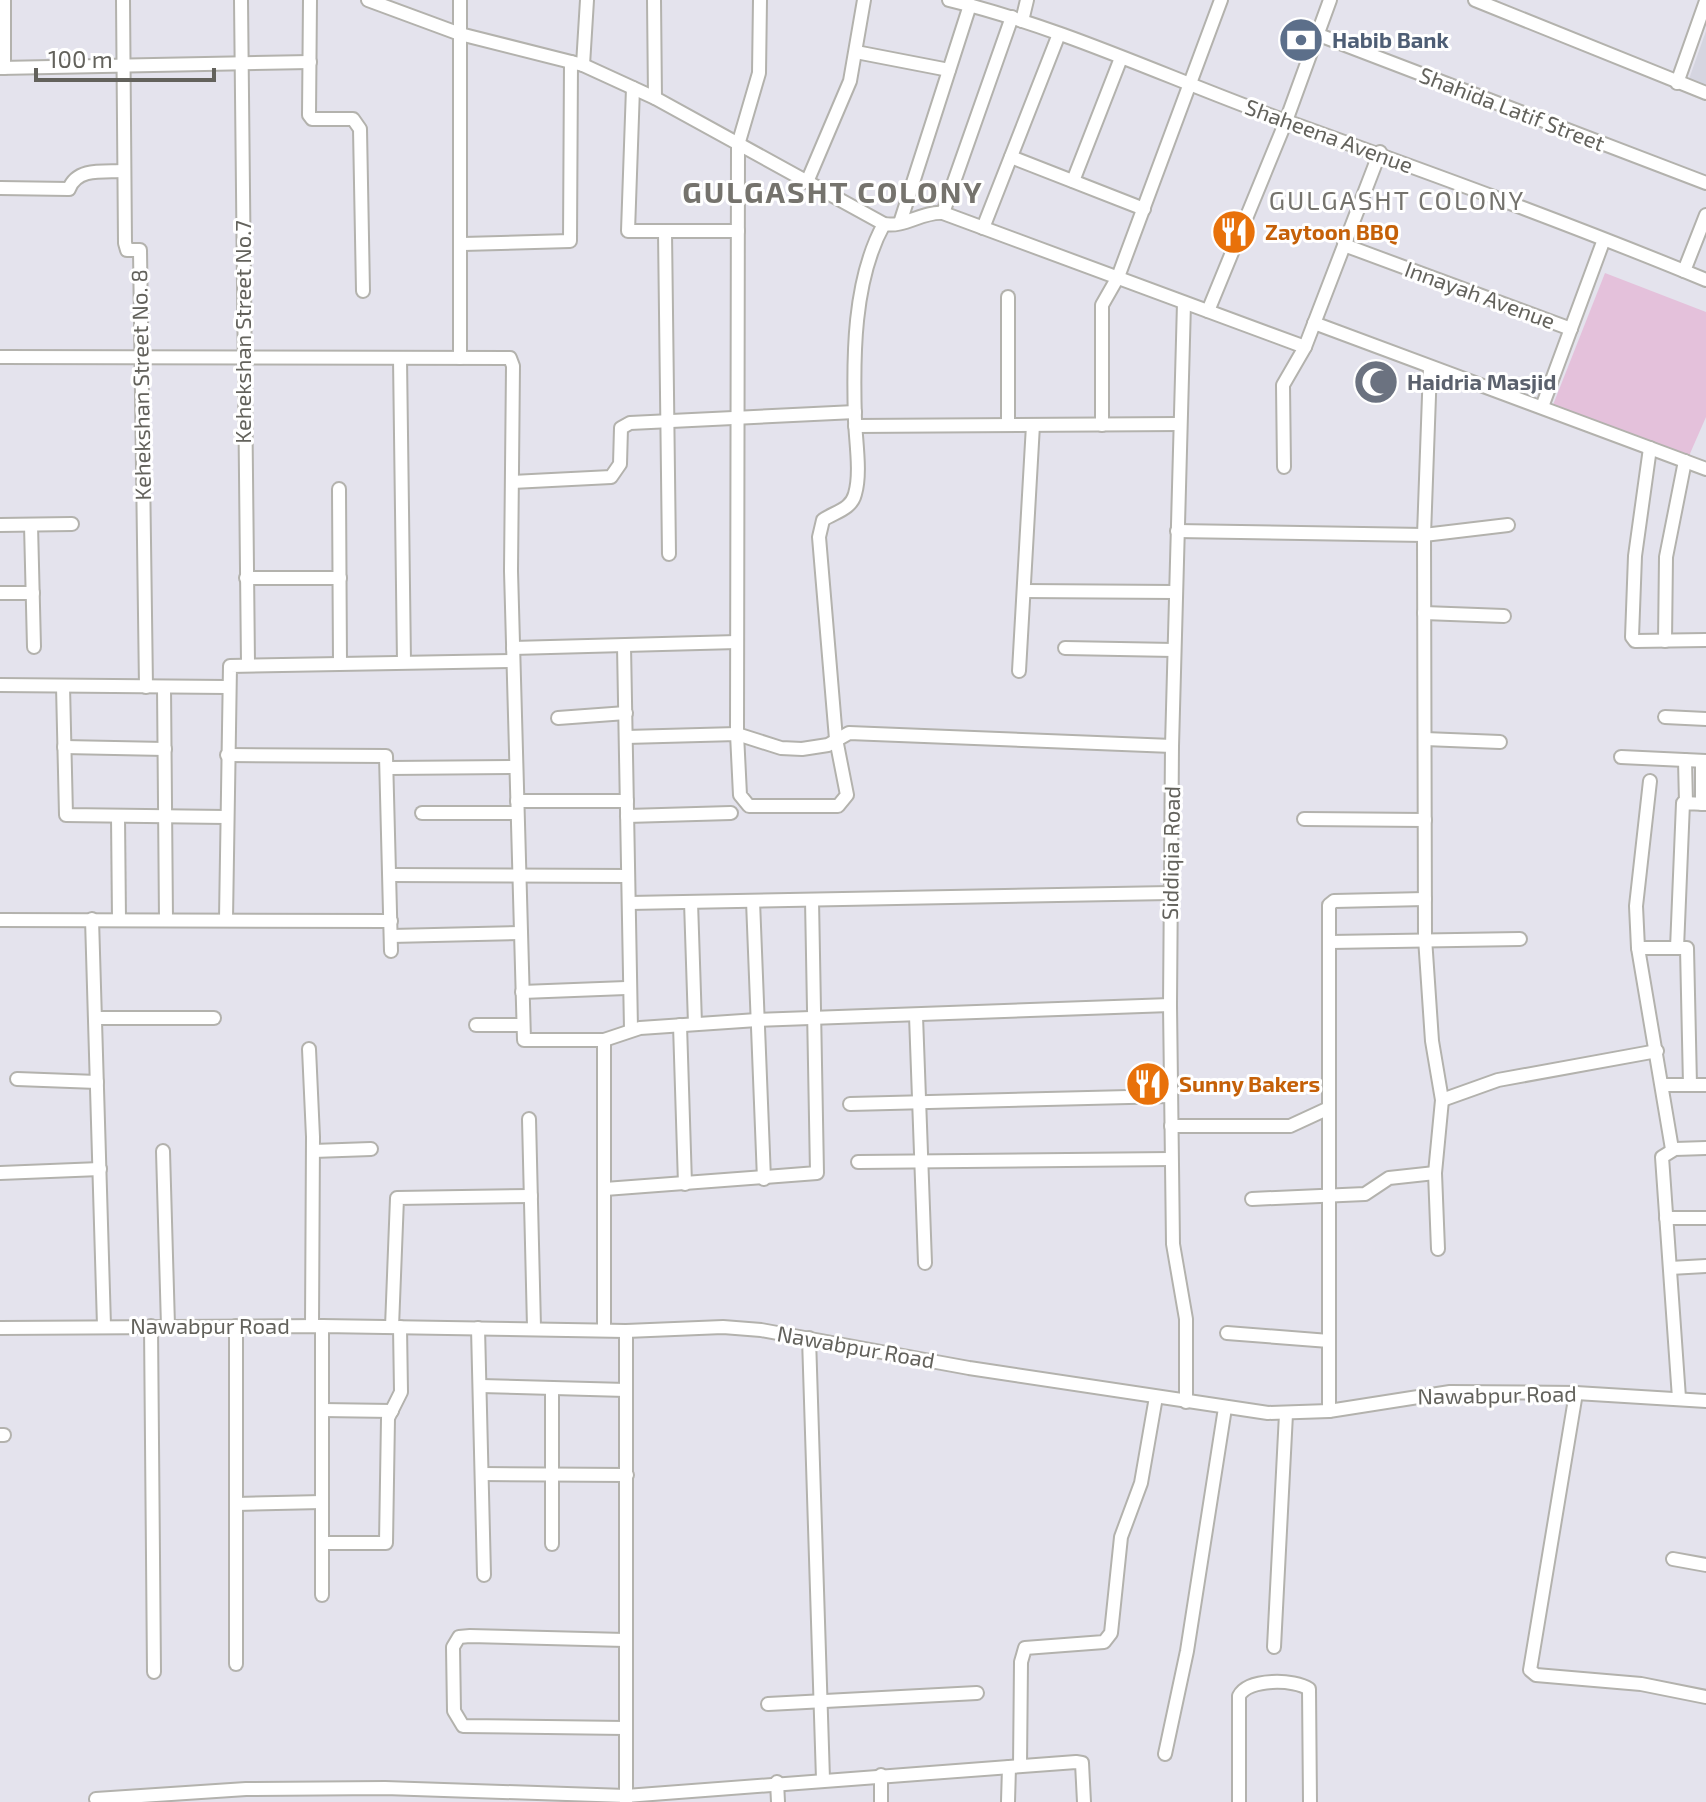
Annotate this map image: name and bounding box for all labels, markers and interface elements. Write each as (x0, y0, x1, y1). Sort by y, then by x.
bank icon: Habib Bank (1277, 16, 1325, 64)
place label: Habib Bank (1332, 26, 1450, 52)
scale bar (36, 32, 214, 82)
text: 100 m (48, 44, 113, 73)
street label: Shahida Latif Street (1416, 61, 1609, 155)
street label: Shaheena Avenue (1242, 93, 1417, 177)
district label: GULGASHT COLONY (682, 173, 984, 209)
district label: GULGASHT COLONY (1269, 184, 1525, 215)
restaurant icon: Zaytoon BBQ (1210, 208, 1258, 256)
place label: Zaytoon BBQ (1265, 218, 1399, 245)
street label: Kehekshan Street No.7 (229, 220, 255, 444)
street label: Innayah Avenue (1402, 255, 1559, 333)
street label: Kehekshan Street No. 8 (125, 269, 155, 501)
mosque icon: Haidria Masjid (1352, 358, 1400, 406)
place label: Haidria Masjid (1407, 368, 1556, 394)
street label: Siddiqia Road (1156, 786, 1184, 920)
restaurant icon: Sunny Bakers (1124, 1060, 1172, 1108)
place label: Sunny Bakers (1179, 1070, 1320, 1097)
street label: Nawabpur Road (130, 1312, 290, 1338)
street label: Nawabpur Road (775, 1319, 937, 1373)
street label: Nawabpur Road (1417, 1380, 1577, 1408)

